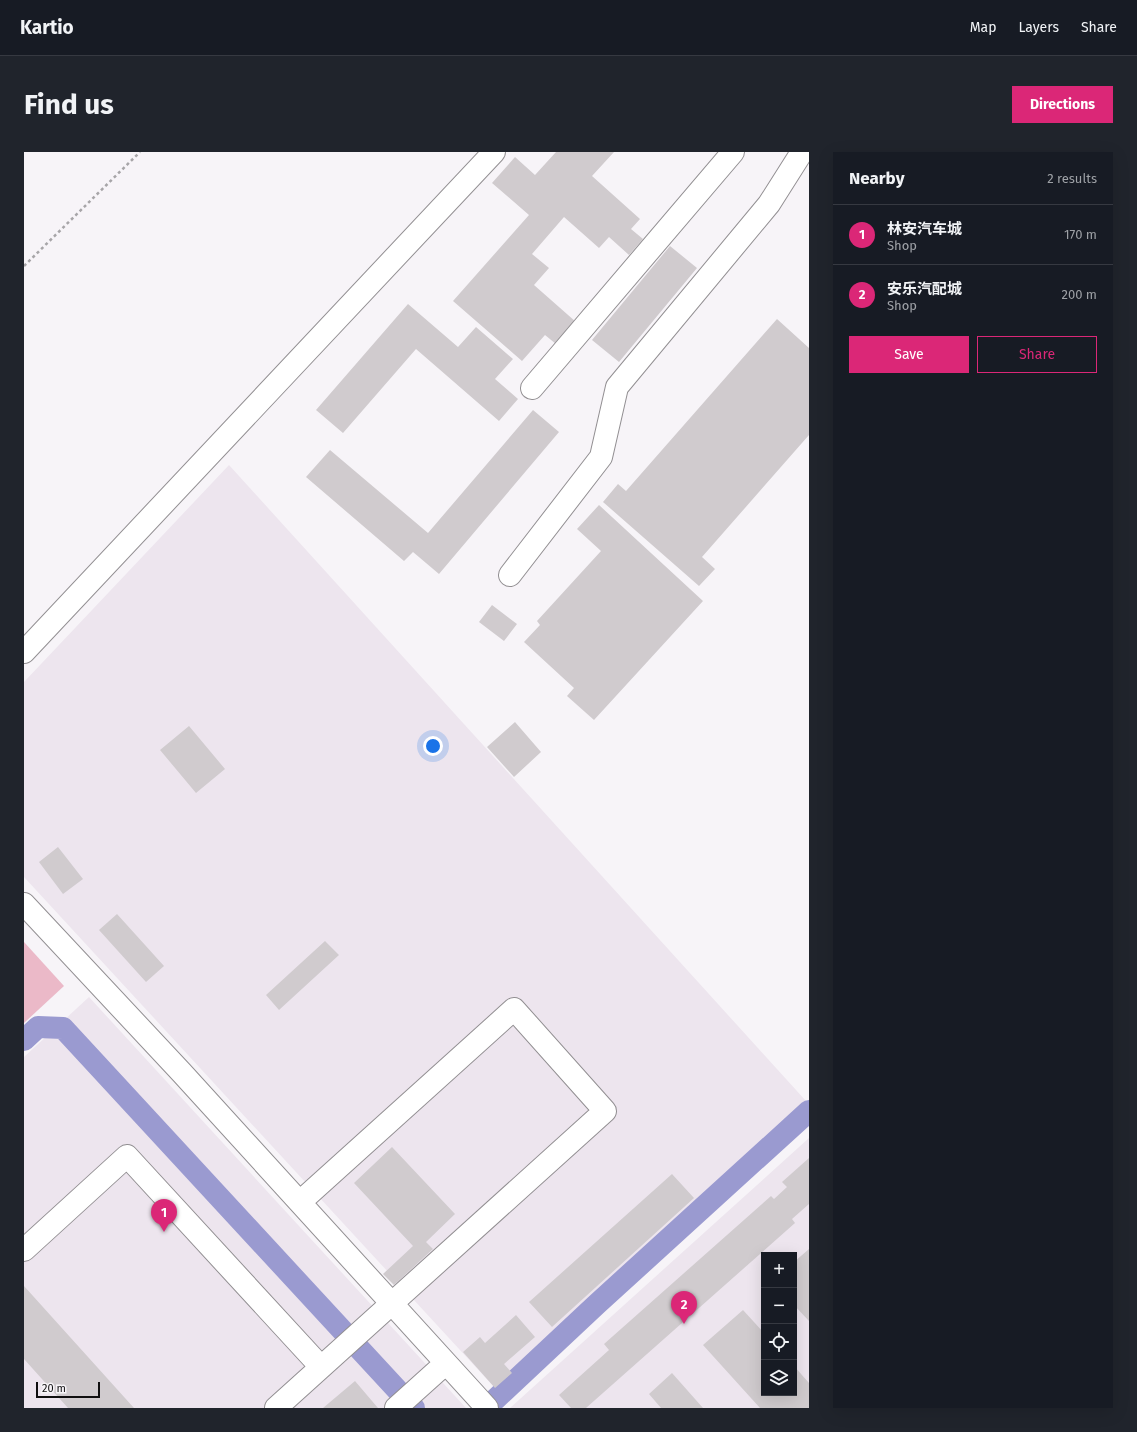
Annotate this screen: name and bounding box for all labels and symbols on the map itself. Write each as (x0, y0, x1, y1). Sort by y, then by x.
your location (423, 736, 443, 756)
pin: 1 (151, 1199, 177, 1232)
pin: 2 (671, 1291, 697, 1324)
scale bar (36, 1380, 100, 1399)

